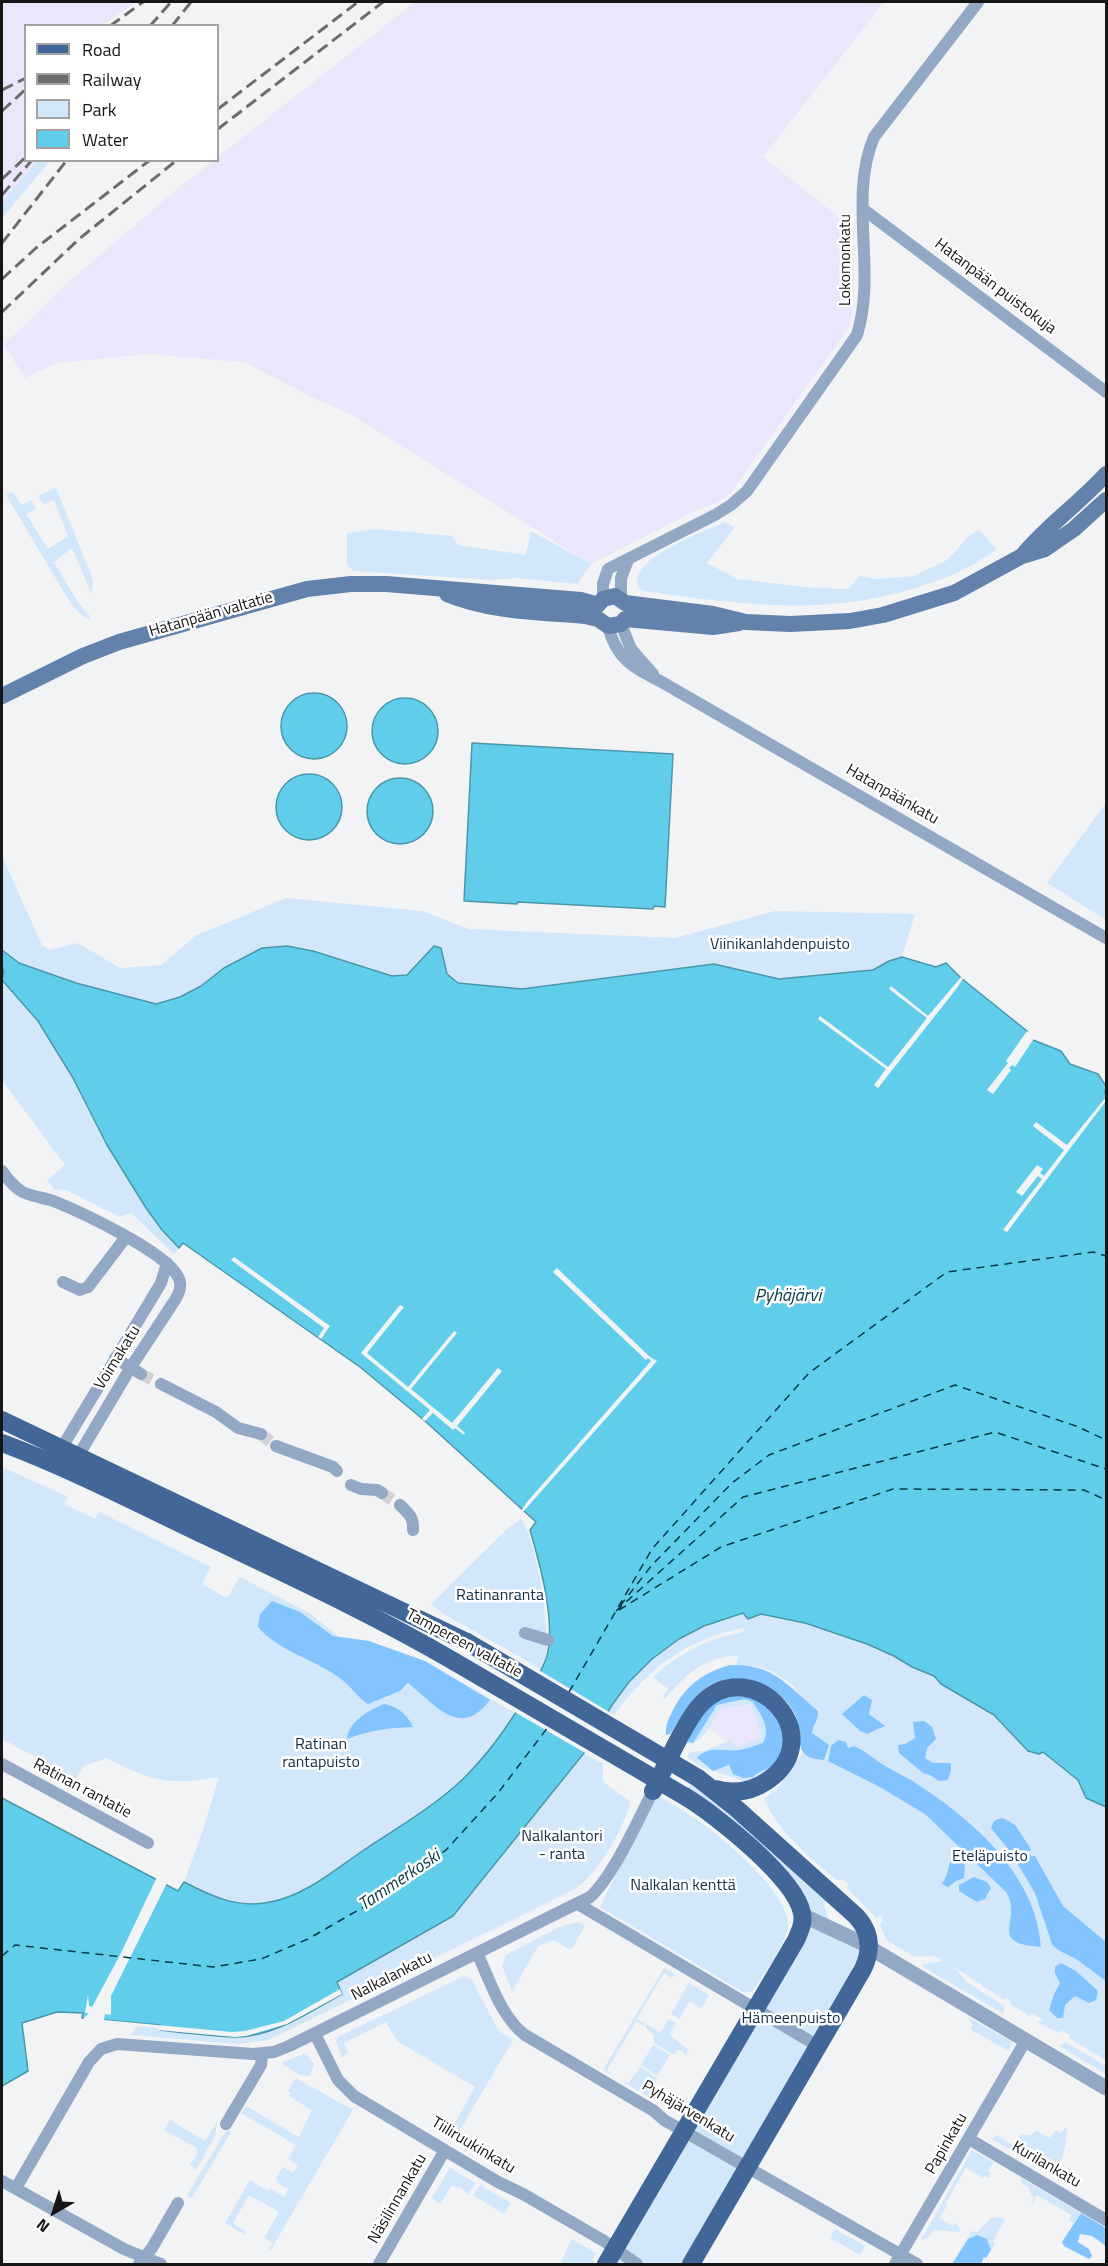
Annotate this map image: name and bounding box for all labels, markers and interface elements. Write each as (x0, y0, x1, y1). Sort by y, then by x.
legend (24, 24, 219, 162)
text: Road (82, 36, 121, 63)
text: Railway (82, 66, 141, 93)
text: Park (82, 96, 116, 123)
text: Water (82, 126, 128, 153)
street label: Lokomonkatu (836, 214, 856, 306)
street label: Hatanpään puistokuja (930, 235, 1060, 339)
street label: Hatanpään valtatie (147, 588, 275, 642)
street label: Hatanpäänkatu (842, 761, 942, 829)
park label: Viinikanlahdenpuisto (710, 935, 850, 955)
water label: Pyhäjärvi (755, 1286, 821, 1308)
street label: Voimakatu (91, 1322, 145, 1394)
park label: Ratinanranta (456, 1586, 544, 1606)
street label: Tampereen valtatie (403, 1605, 525, 1683)
park label: Ratinan rantapuisto (282, 1735, 360, 1773)
street label: Ratinan rantatie (30, 1755, 134, 1823)
park label: Nalkalantori - ranta (521, 1827, 603, 1865)
water label: Tammerkoski (355, 1846, 445, 1916)
park label: Eteläpuisto (952, 1847, 1028, 1867)
park label: Nalkalan kenttä (630, 1876, 736, 1896)
street label: Nalkalankatu (348, 1948, 436, 2006)
park label: Hämeenpuisto (742, 2009, 840, 2029)
street label: Pyhäjärvenkatu (638, 2077, 738, 2147)
street label: Papinkatu (922, 2110, 972, 2178)
street label: Tiiliruukinkatu (427, 2113, 519, 2179)
street label: Kurilankatu (1008, 2138, 1084, 2192)
street label: Näsilinnankatu (365, 2151, 431, 2247)
north arrow (24, 2182, 84, 2242)
text: N (31, 2213, 55, 2239)

